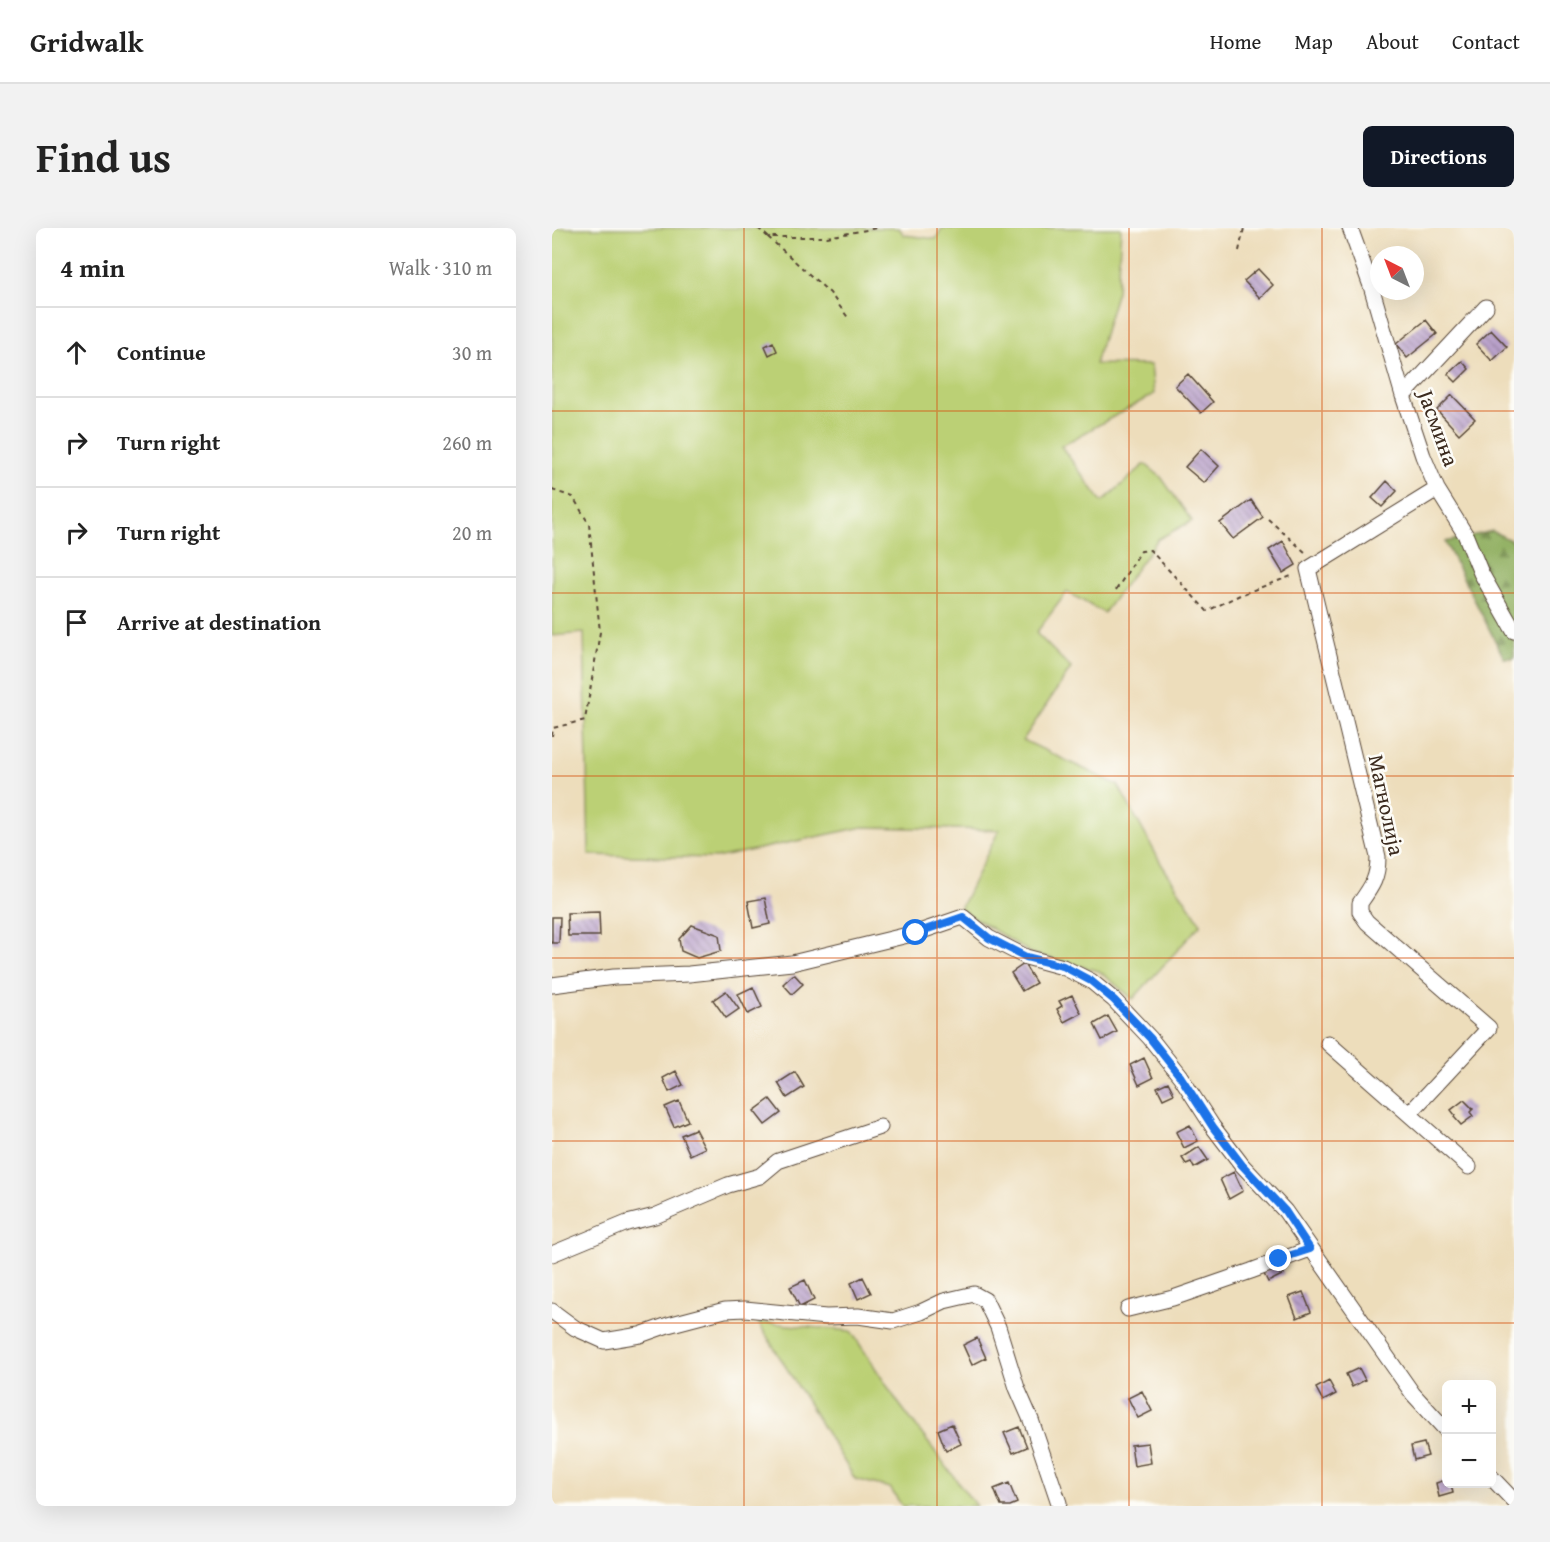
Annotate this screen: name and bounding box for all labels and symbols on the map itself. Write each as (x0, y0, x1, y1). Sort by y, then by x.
north arrow (1370, 246, 1424, 300)
street label: Јасмина (1409, 382, 1468, 471)
street label: Магнолија (1361, 751, 1413, 859)
route start (902, 919, 928, 945)
route end (1265, 1245, 1291, 1271)

